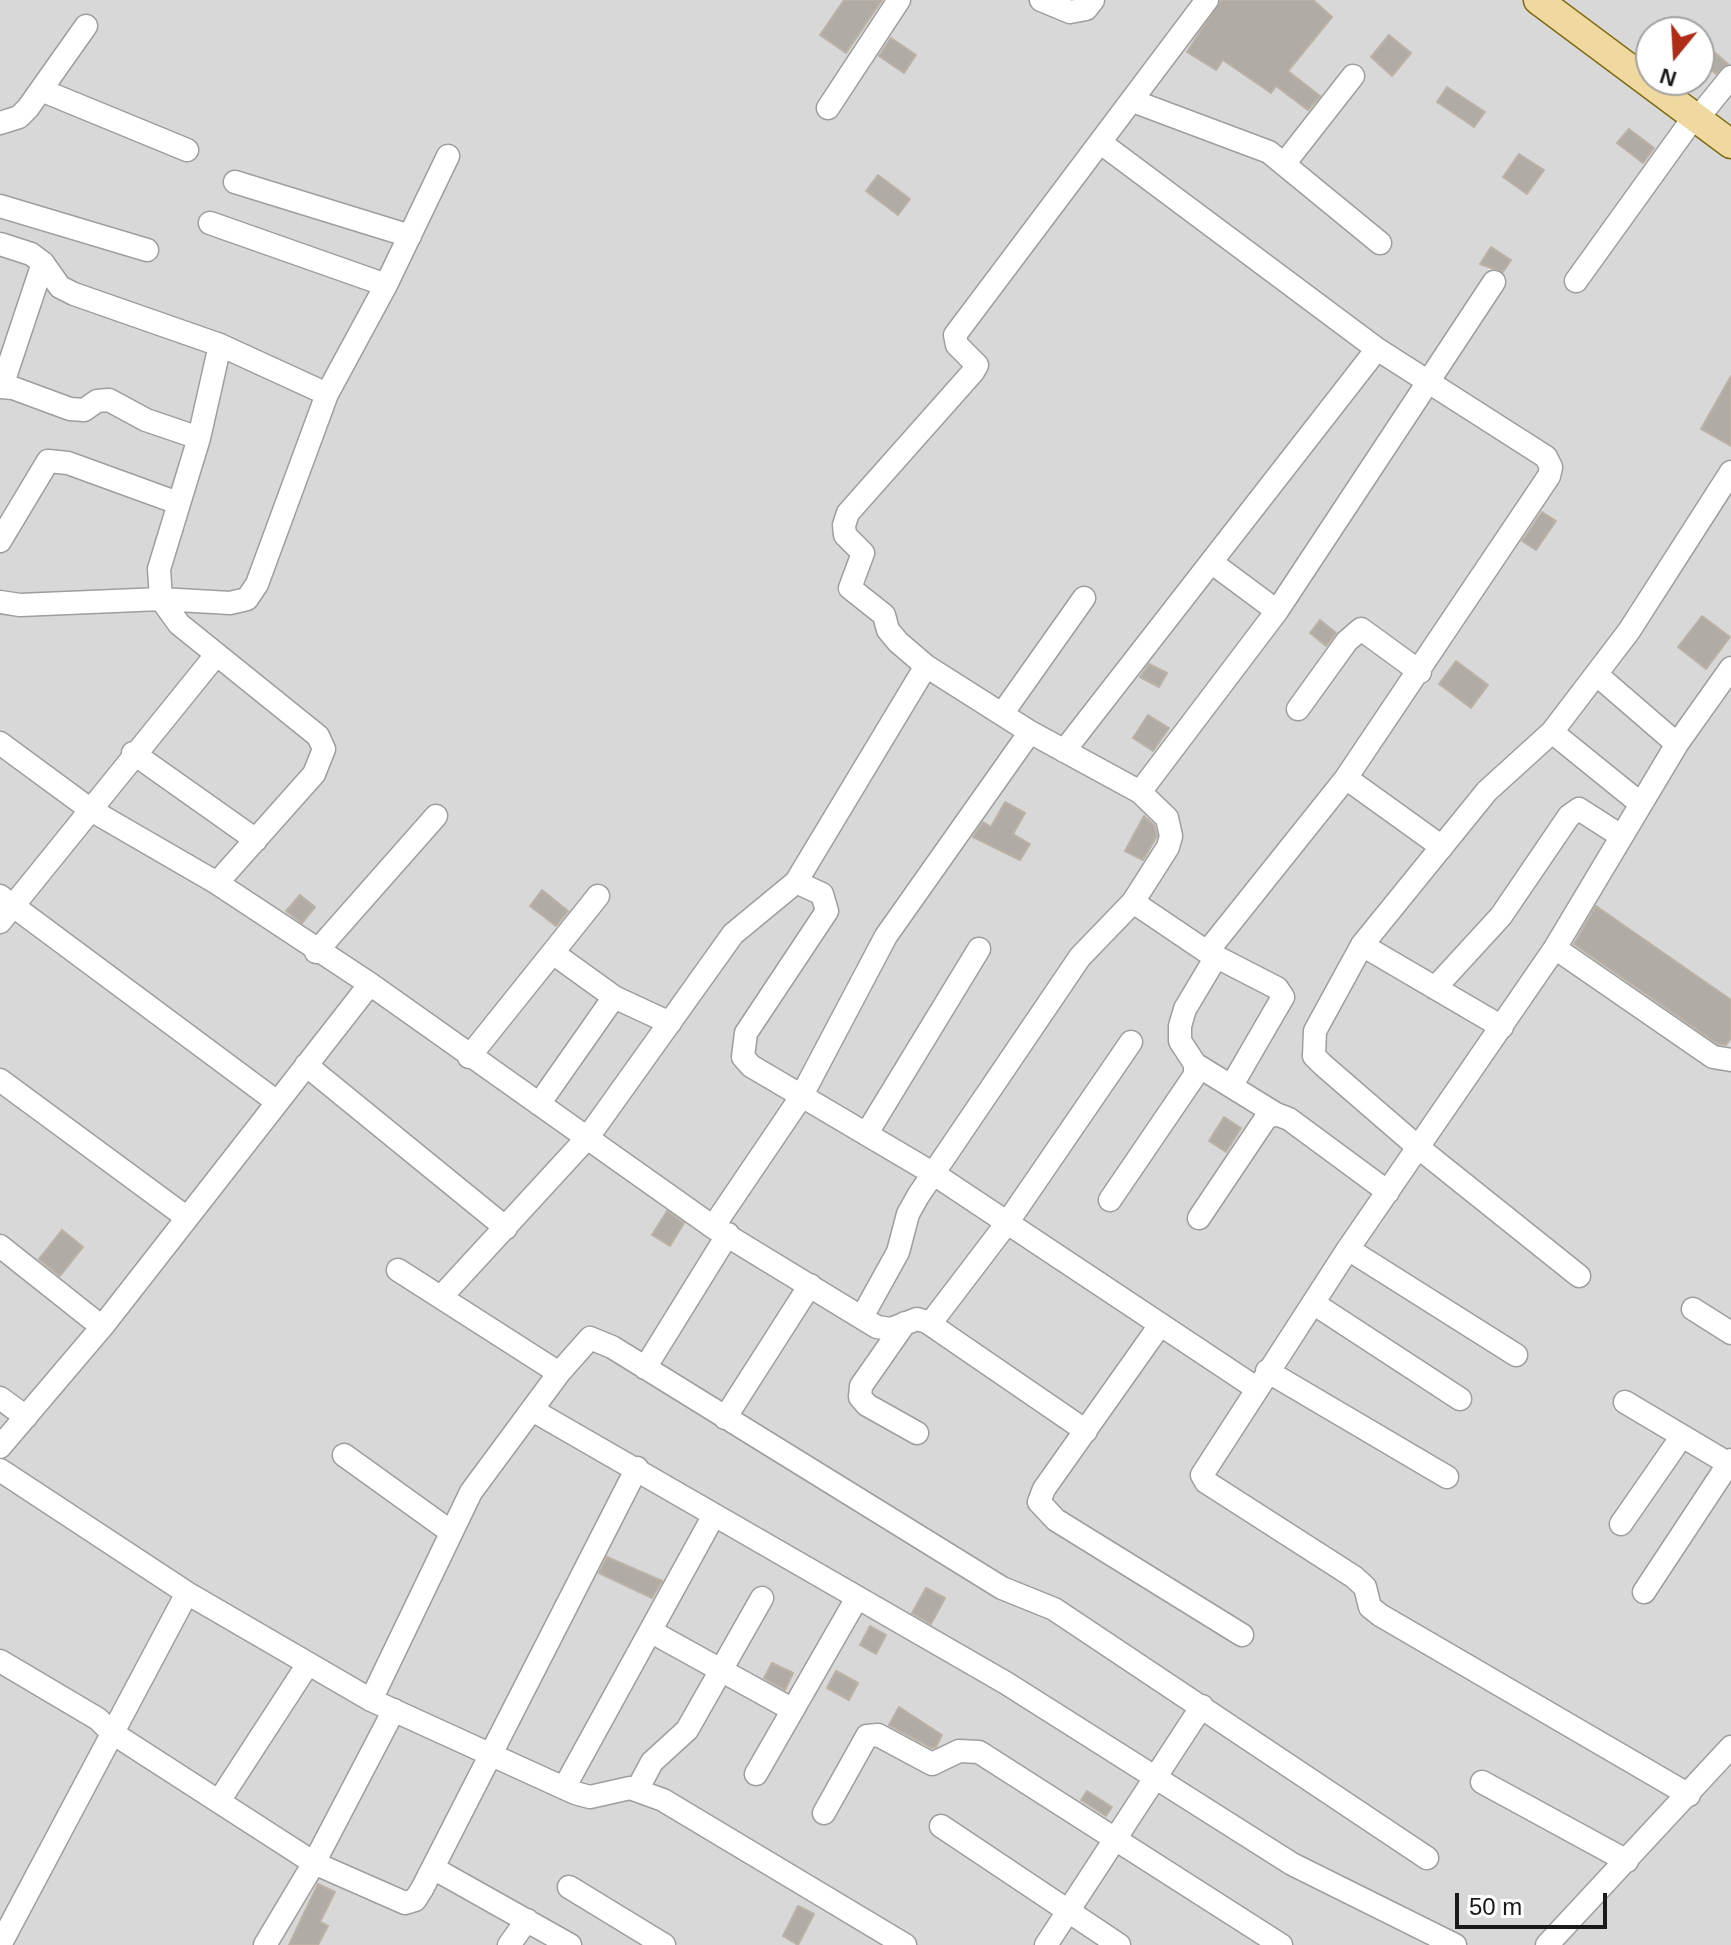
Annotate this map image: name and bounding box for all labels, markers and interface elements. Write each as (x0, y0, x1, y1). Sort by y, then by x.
north arrow (1635, 16, 1715, 96)
text: N (1657, 63, 1679, 92)
scale bar (1459, 1877, 1611, 1927)
text: 50 m (1469, 1893, 1522, 1920)

